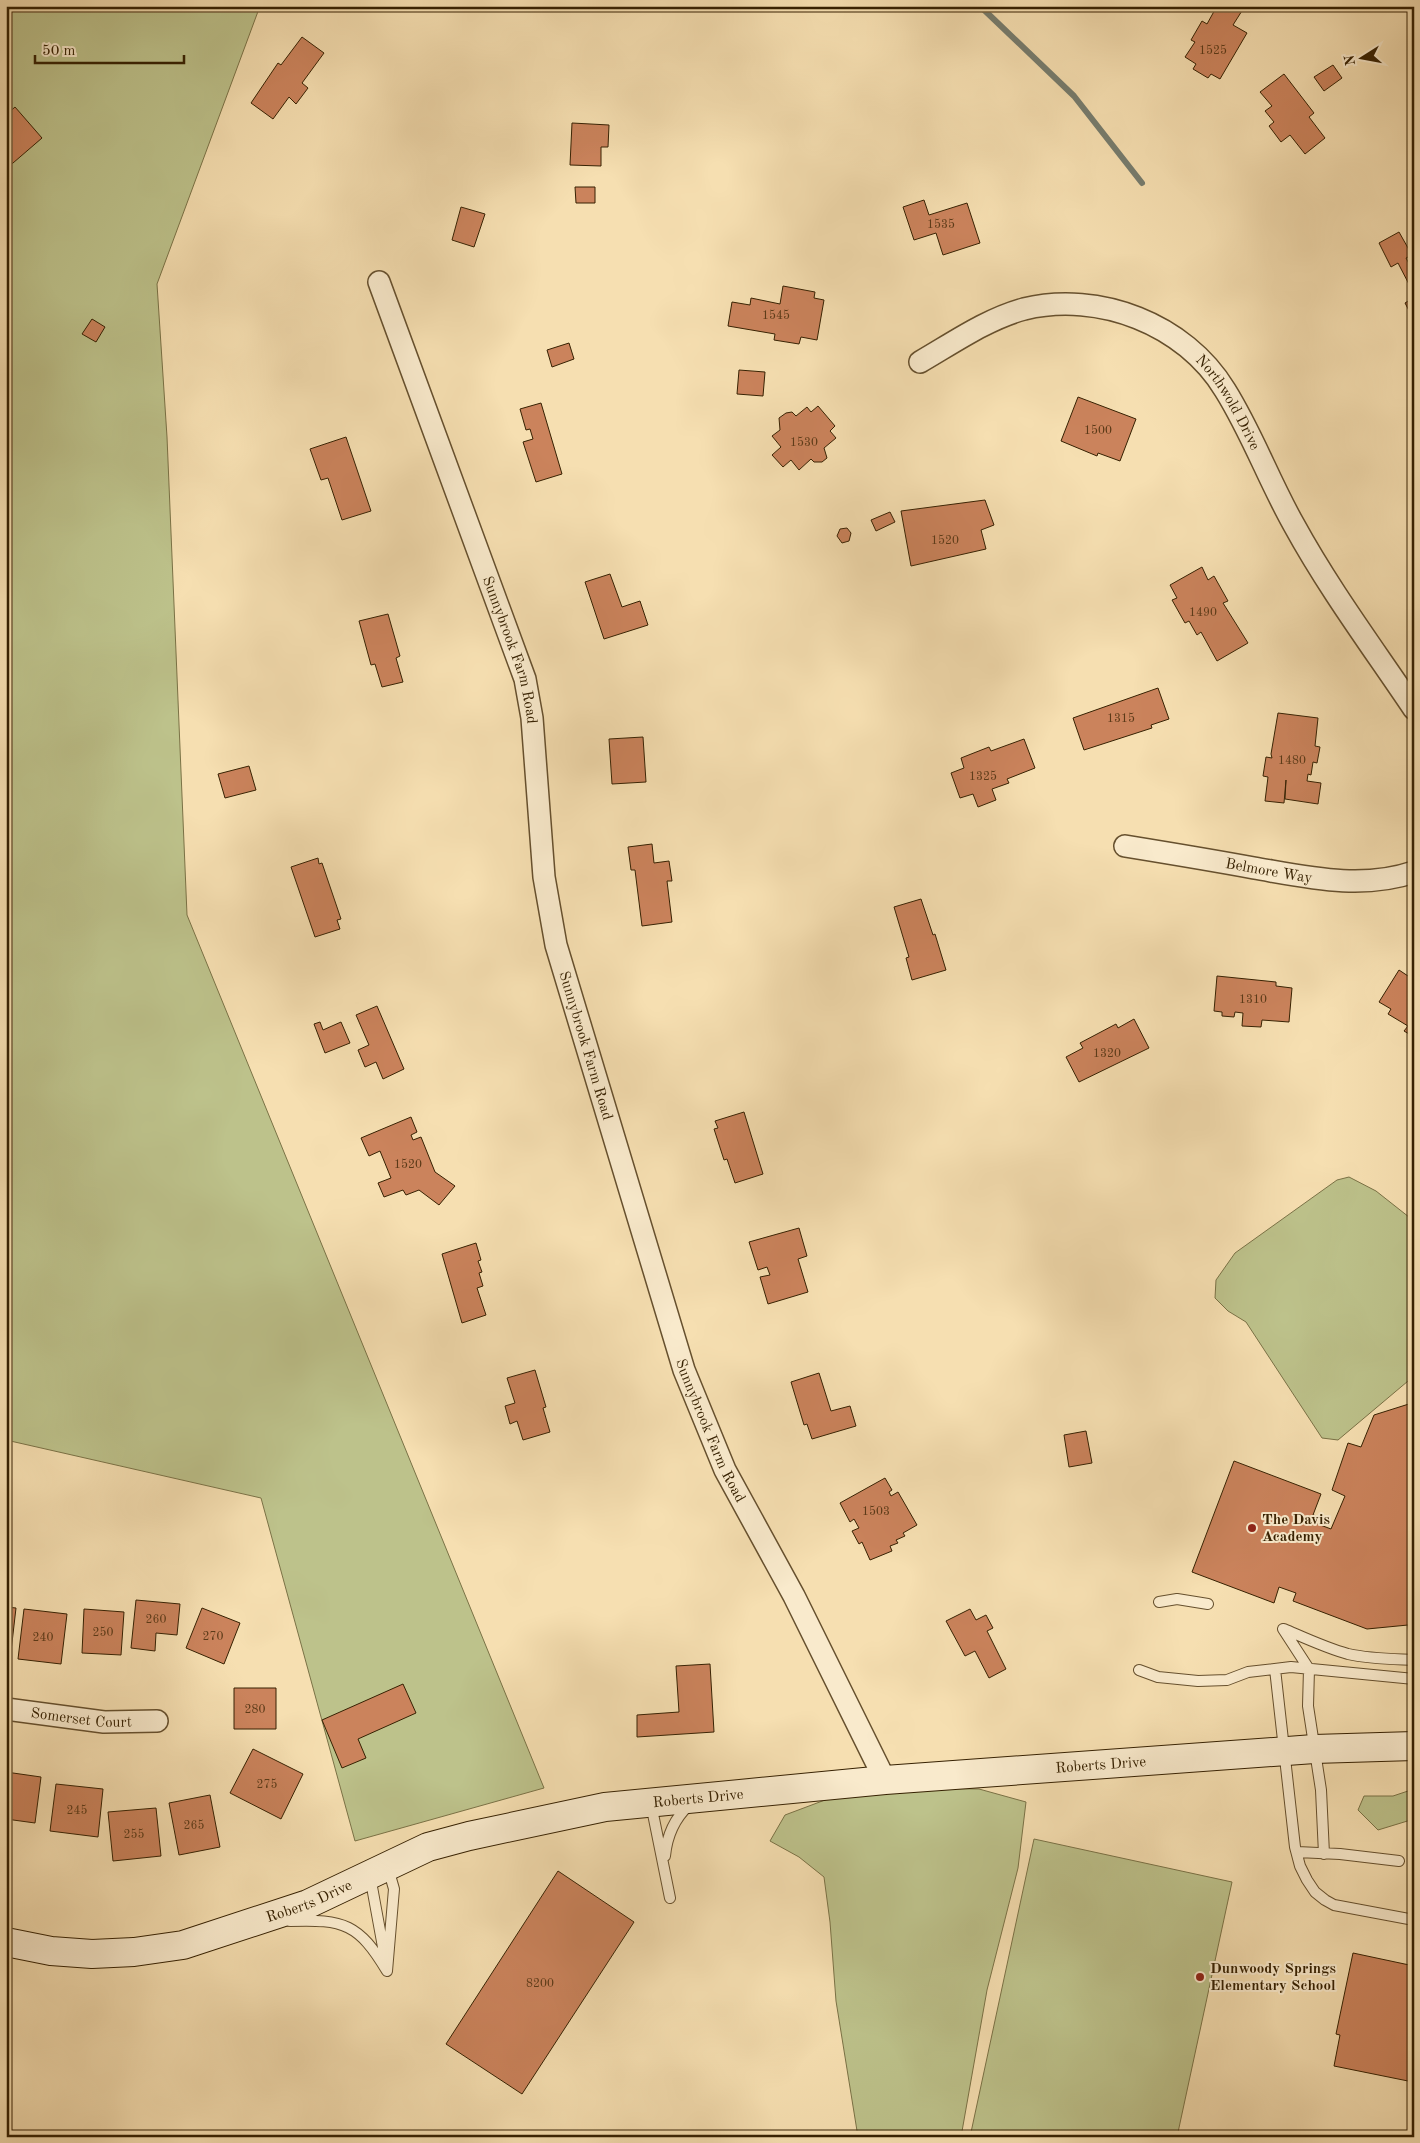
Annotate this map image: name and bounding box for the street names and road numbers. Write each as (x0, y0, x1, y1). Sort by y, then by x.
street label: Northwold Drive (1192, 353, 1262, 453)
street label: Sunnybrook Farm Road (479, 574, 538, 725)
street label: Belmore Way (1224, 857, 1313, 887)
street label: Sunnybrook Farm Road (555, 970, 614, 1122)
street label: Sunnybrook Farm Road (672, 1357, 747, 1505)
street label: Somerset Court (30, 1706, 132, 1731)
street label: Roberts Drive (1055, 1755, 1147, 1777)
street label: Roberts Drive (652, 1788, 744, 1811)
street label: Roberts Drive (265, 1878, 355, 1926)

